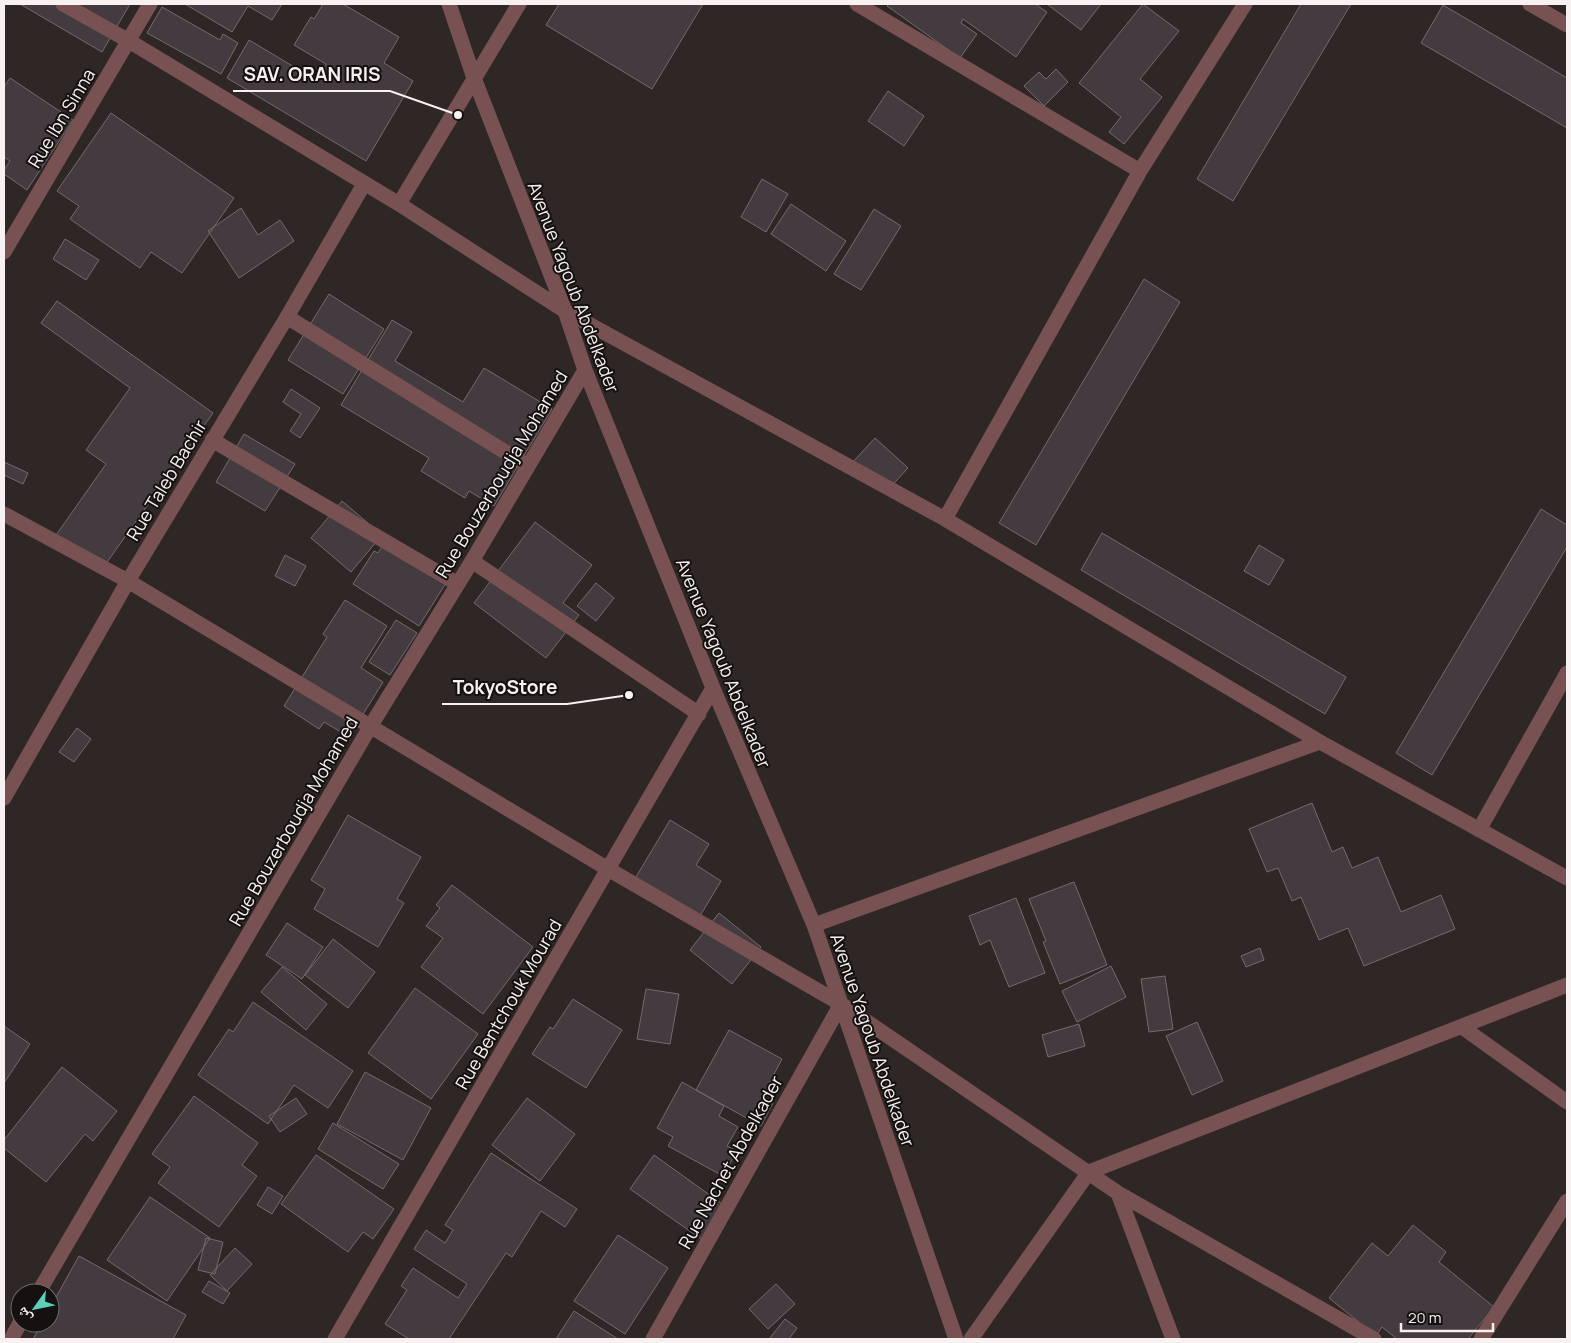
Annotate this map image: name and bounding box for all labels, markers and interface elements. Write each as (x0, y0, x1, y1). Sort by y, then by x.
callout: SAV. ORAN IRIS (233, 57, 390, 91)
text: SAV. ORAN IRIS (243, 61, 381, 87)
street label: Rue Ibn Sinna (22, 64, 100, 172)
street label: Avenue Yagoub Abdelkader (523, 178, 626, 396)
street label: Rue Bouzerboudja Mohamed (429, 366, 573, 582)
street label: Rue Taleb Bachir (120, 415, 212, 545)
street label: Avenue Yagoub Abdelkader (671, 555, 777, 772)
callout: TokyoStore (442, 670, 567, 704)
text: TokyoStore (453, 674, 557, 700)
street label: Rue Bouzerboudja Mohamed (223, 712, 363, 930)
street label: Rue Bentchouk Mourad (449, 915, 567, 1093)
street label: Avenue Yagoub Abdelkader (825, 930, 921, 1150)
street label: Rue Nachet Abdelkader (672, 1071, 788, 1253)
north arrow (10, 1283, 60, 1333)
scale bar (1401, 1300, 1494, 1332)
text: ش (12, 1304, 36, 1327)
text: 20 m (1408, 1307, 1441, 1328)

